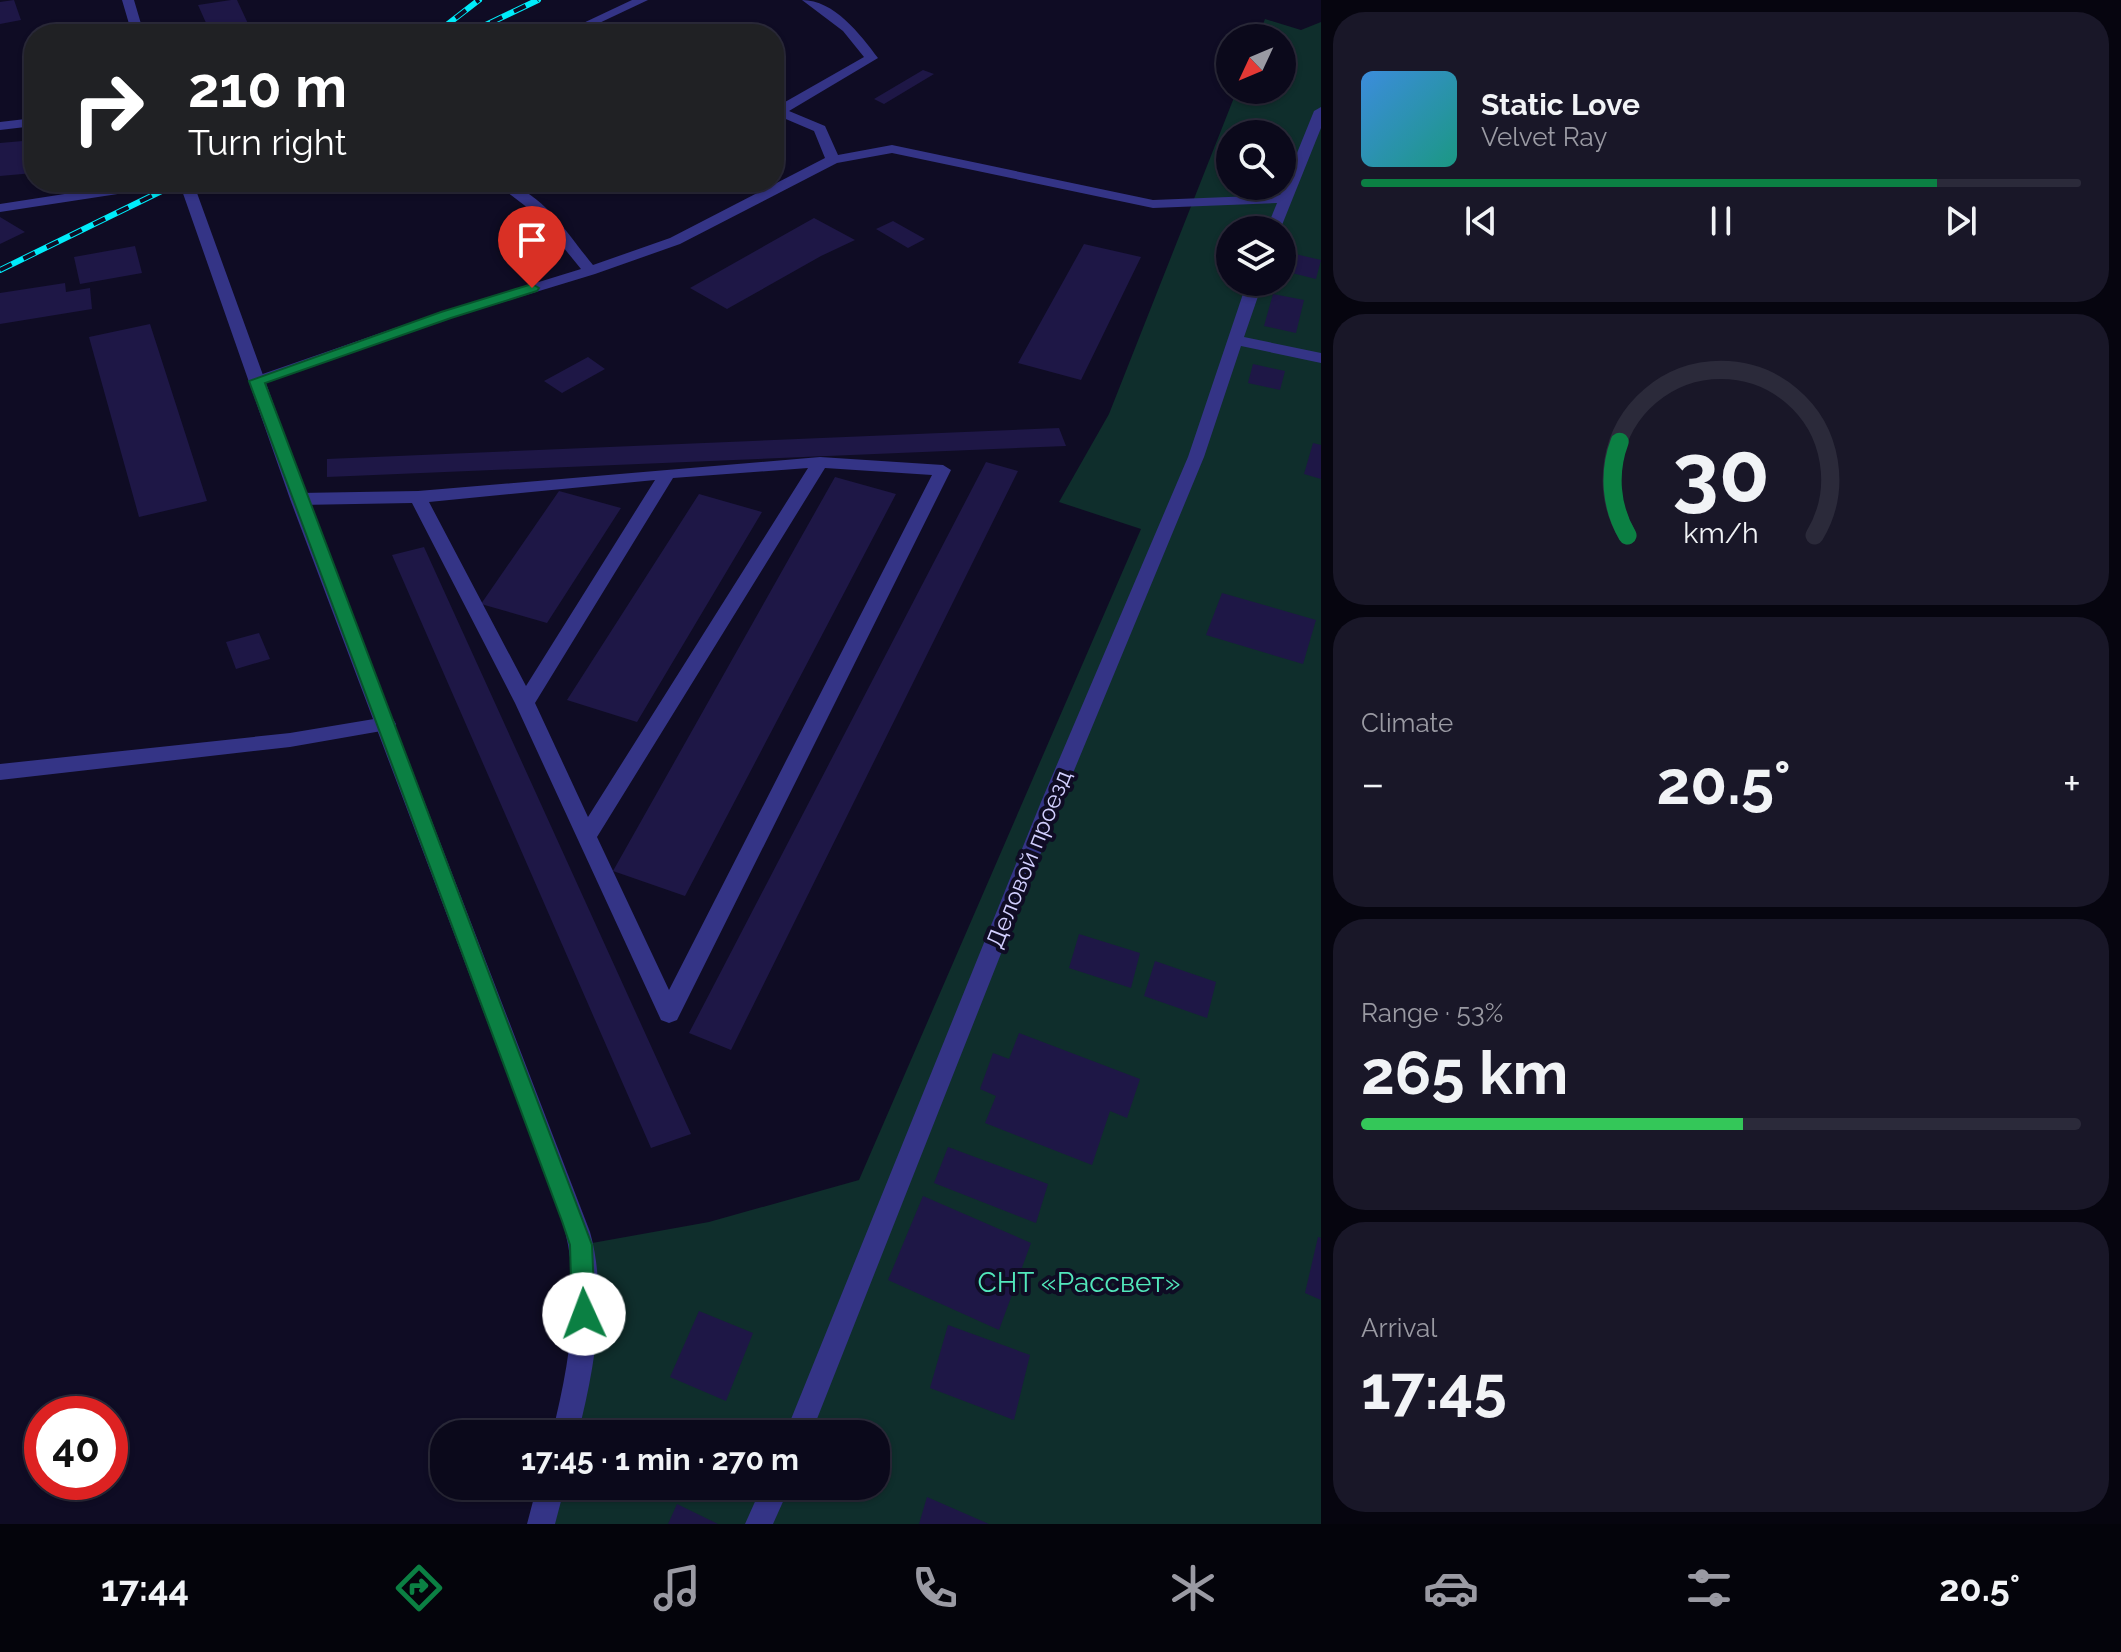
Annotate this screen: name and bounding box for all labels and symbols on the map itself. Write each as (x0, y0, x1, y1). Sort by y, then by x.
north arrow (1216, 24, 1296, 104)
pin (498, 206, 566, 288)
street label: Деловой проезд (980, 766, 1077, 952)
park label: СНТ «Рассвет» (978, 1266, 1181, 1299)
position arrow (542, 1272, 626, 1356)
speed limit sign: 40 (24, 1396, 128, 1500)

